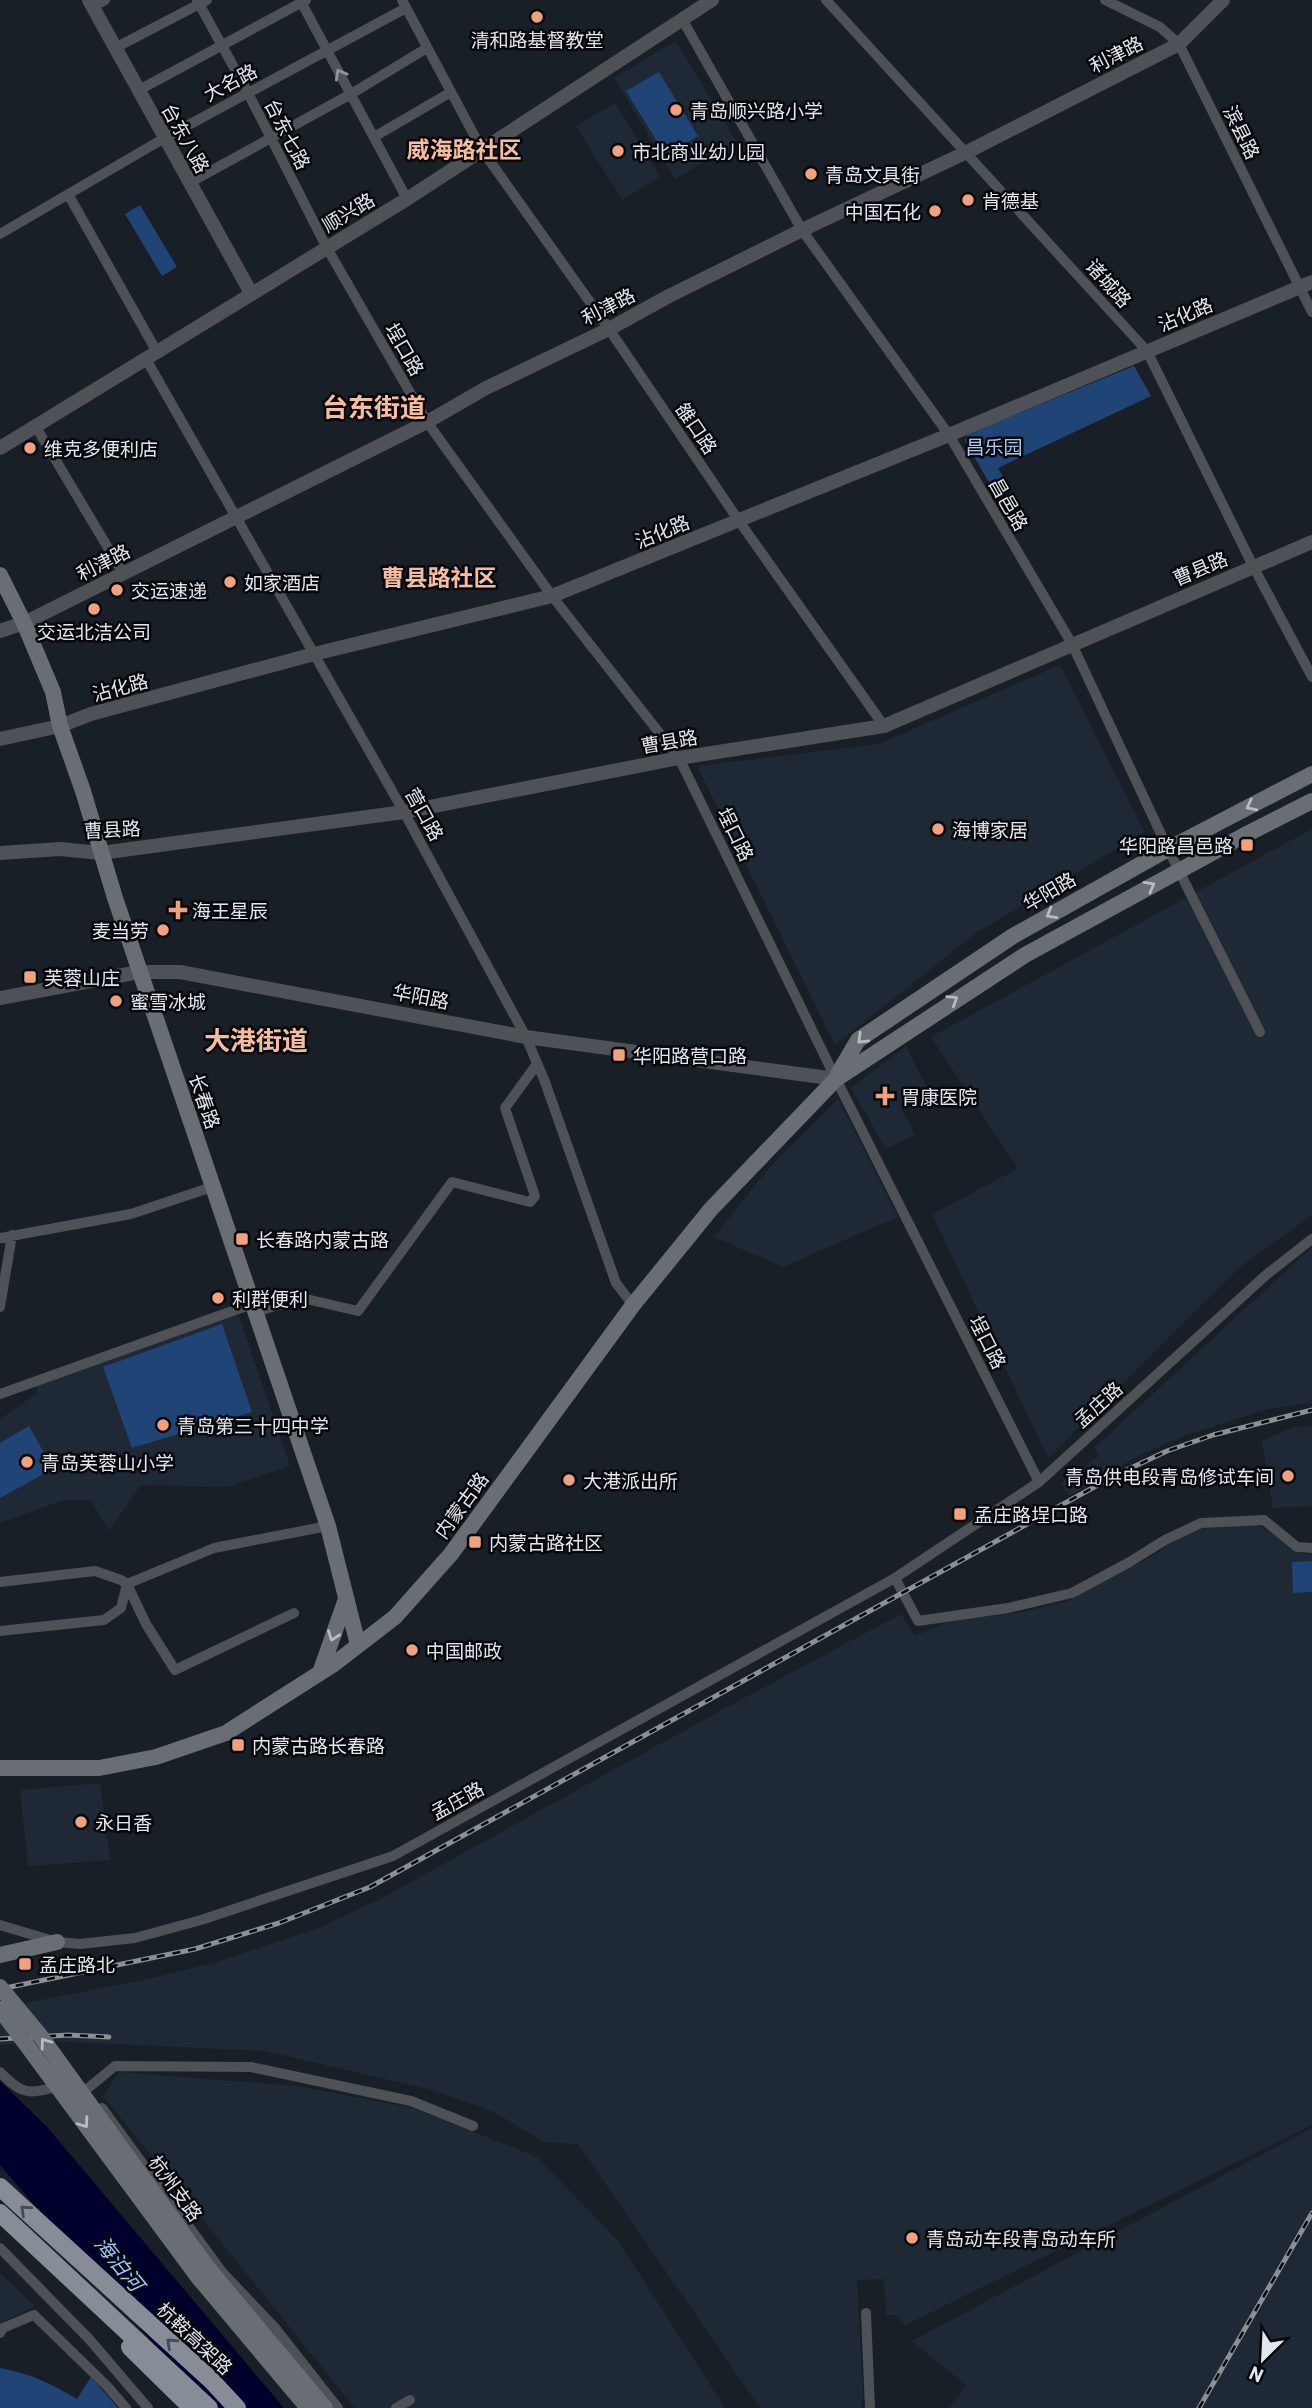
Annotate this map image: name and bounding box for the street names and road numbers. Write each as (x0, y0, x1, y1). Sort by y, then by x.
street label: 利津路 (1085, 31, 1147, 77)
street label: 大名路 (199, 58, 261, 106)
street label: 台东七路 (260, 95, 316, 173)
street label: 台东八路 (158, 99, 214, 177)
street label: 滨县路 (1219, 101, 1265, 163)
street label: 顺兴路 (318, 187, 378, 237)
street label: 诸城路 (1081, 254, 1137, 312)
street label: 利津路 (577, 283, 639, 329)
street label: 沾化路 (1154, 292, 1216, 336)
street label: 埕口路 (381, 319, 429, 379)
street label: 雒口路 (672, 398, 722, 458)
street label: 昌邑路 (985, 474, 1033, 534)
street label: 沾化路 (631, 510, 693, 552)
street label: 利津路 (72, 539, 134, 585)
street label: 曹县路 (1169, 546, 1231, 590)
street label: 沾化路 (89, 669, 151, 705)
street label: 曹县路 (639, 725, 699, 757)
street label: 营口路 (401, 783, 449, 845)
street label: 埕口路 (713, 803, 759, 865)
street label: 曹县路 (83, 816, 141, 842)
street label: 华阳路 (1019, 867, 1079, 915)
street label: 华阳路 (391, 979, 451, 1013)
street label: 长春路 (185, 1070, 225, 1132)
street label: 埕口路 (965, 1311, 1011, 1373)
street label: 孟庄路 (1069, 1376, 1127, 1432)
street label: 内蒙古路 (429, 1467, 493, 1543)
street label: 孟庄路 (426, 1776, 488, 1824)
street label: 杭州支路 (144, 2150, 208, 2226)
street label: 杭鞍高架路 (152, 2297, 238, 2379)

